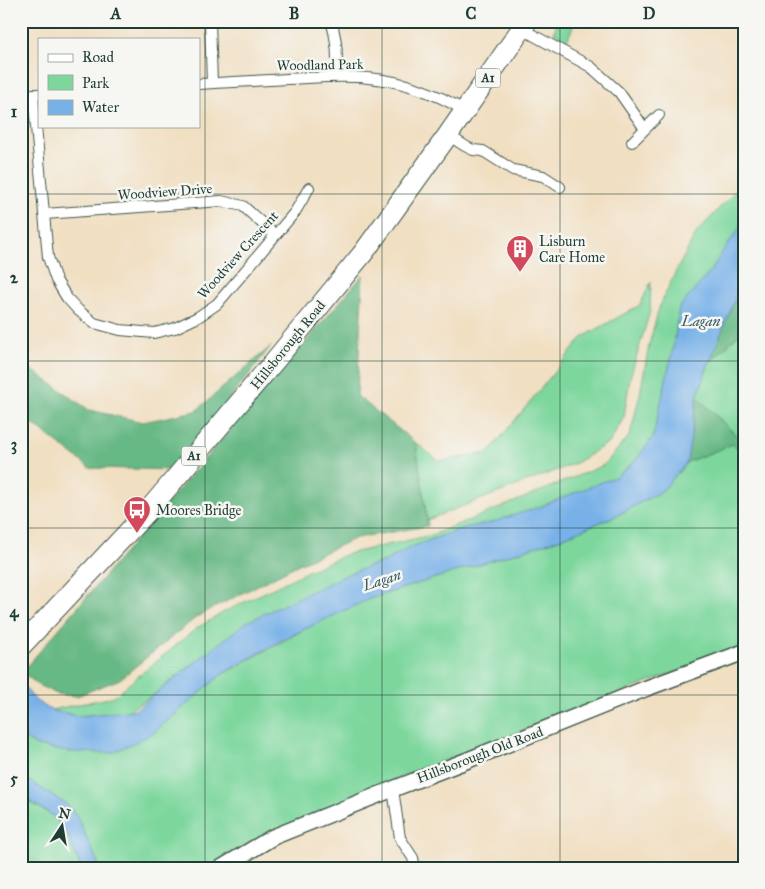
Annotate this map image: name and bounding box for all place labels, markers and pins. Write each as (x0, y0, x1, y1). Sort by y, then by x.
place label: Lisburn Care Home (539, 233, 605, 266)
building icon: Lisburn Care Home (505, 234, 535, 273)
bus stop icon: Moores Bridge (122, 495, 152, 534)
place label: Moores Bridge (156, 502, 241, 519)

